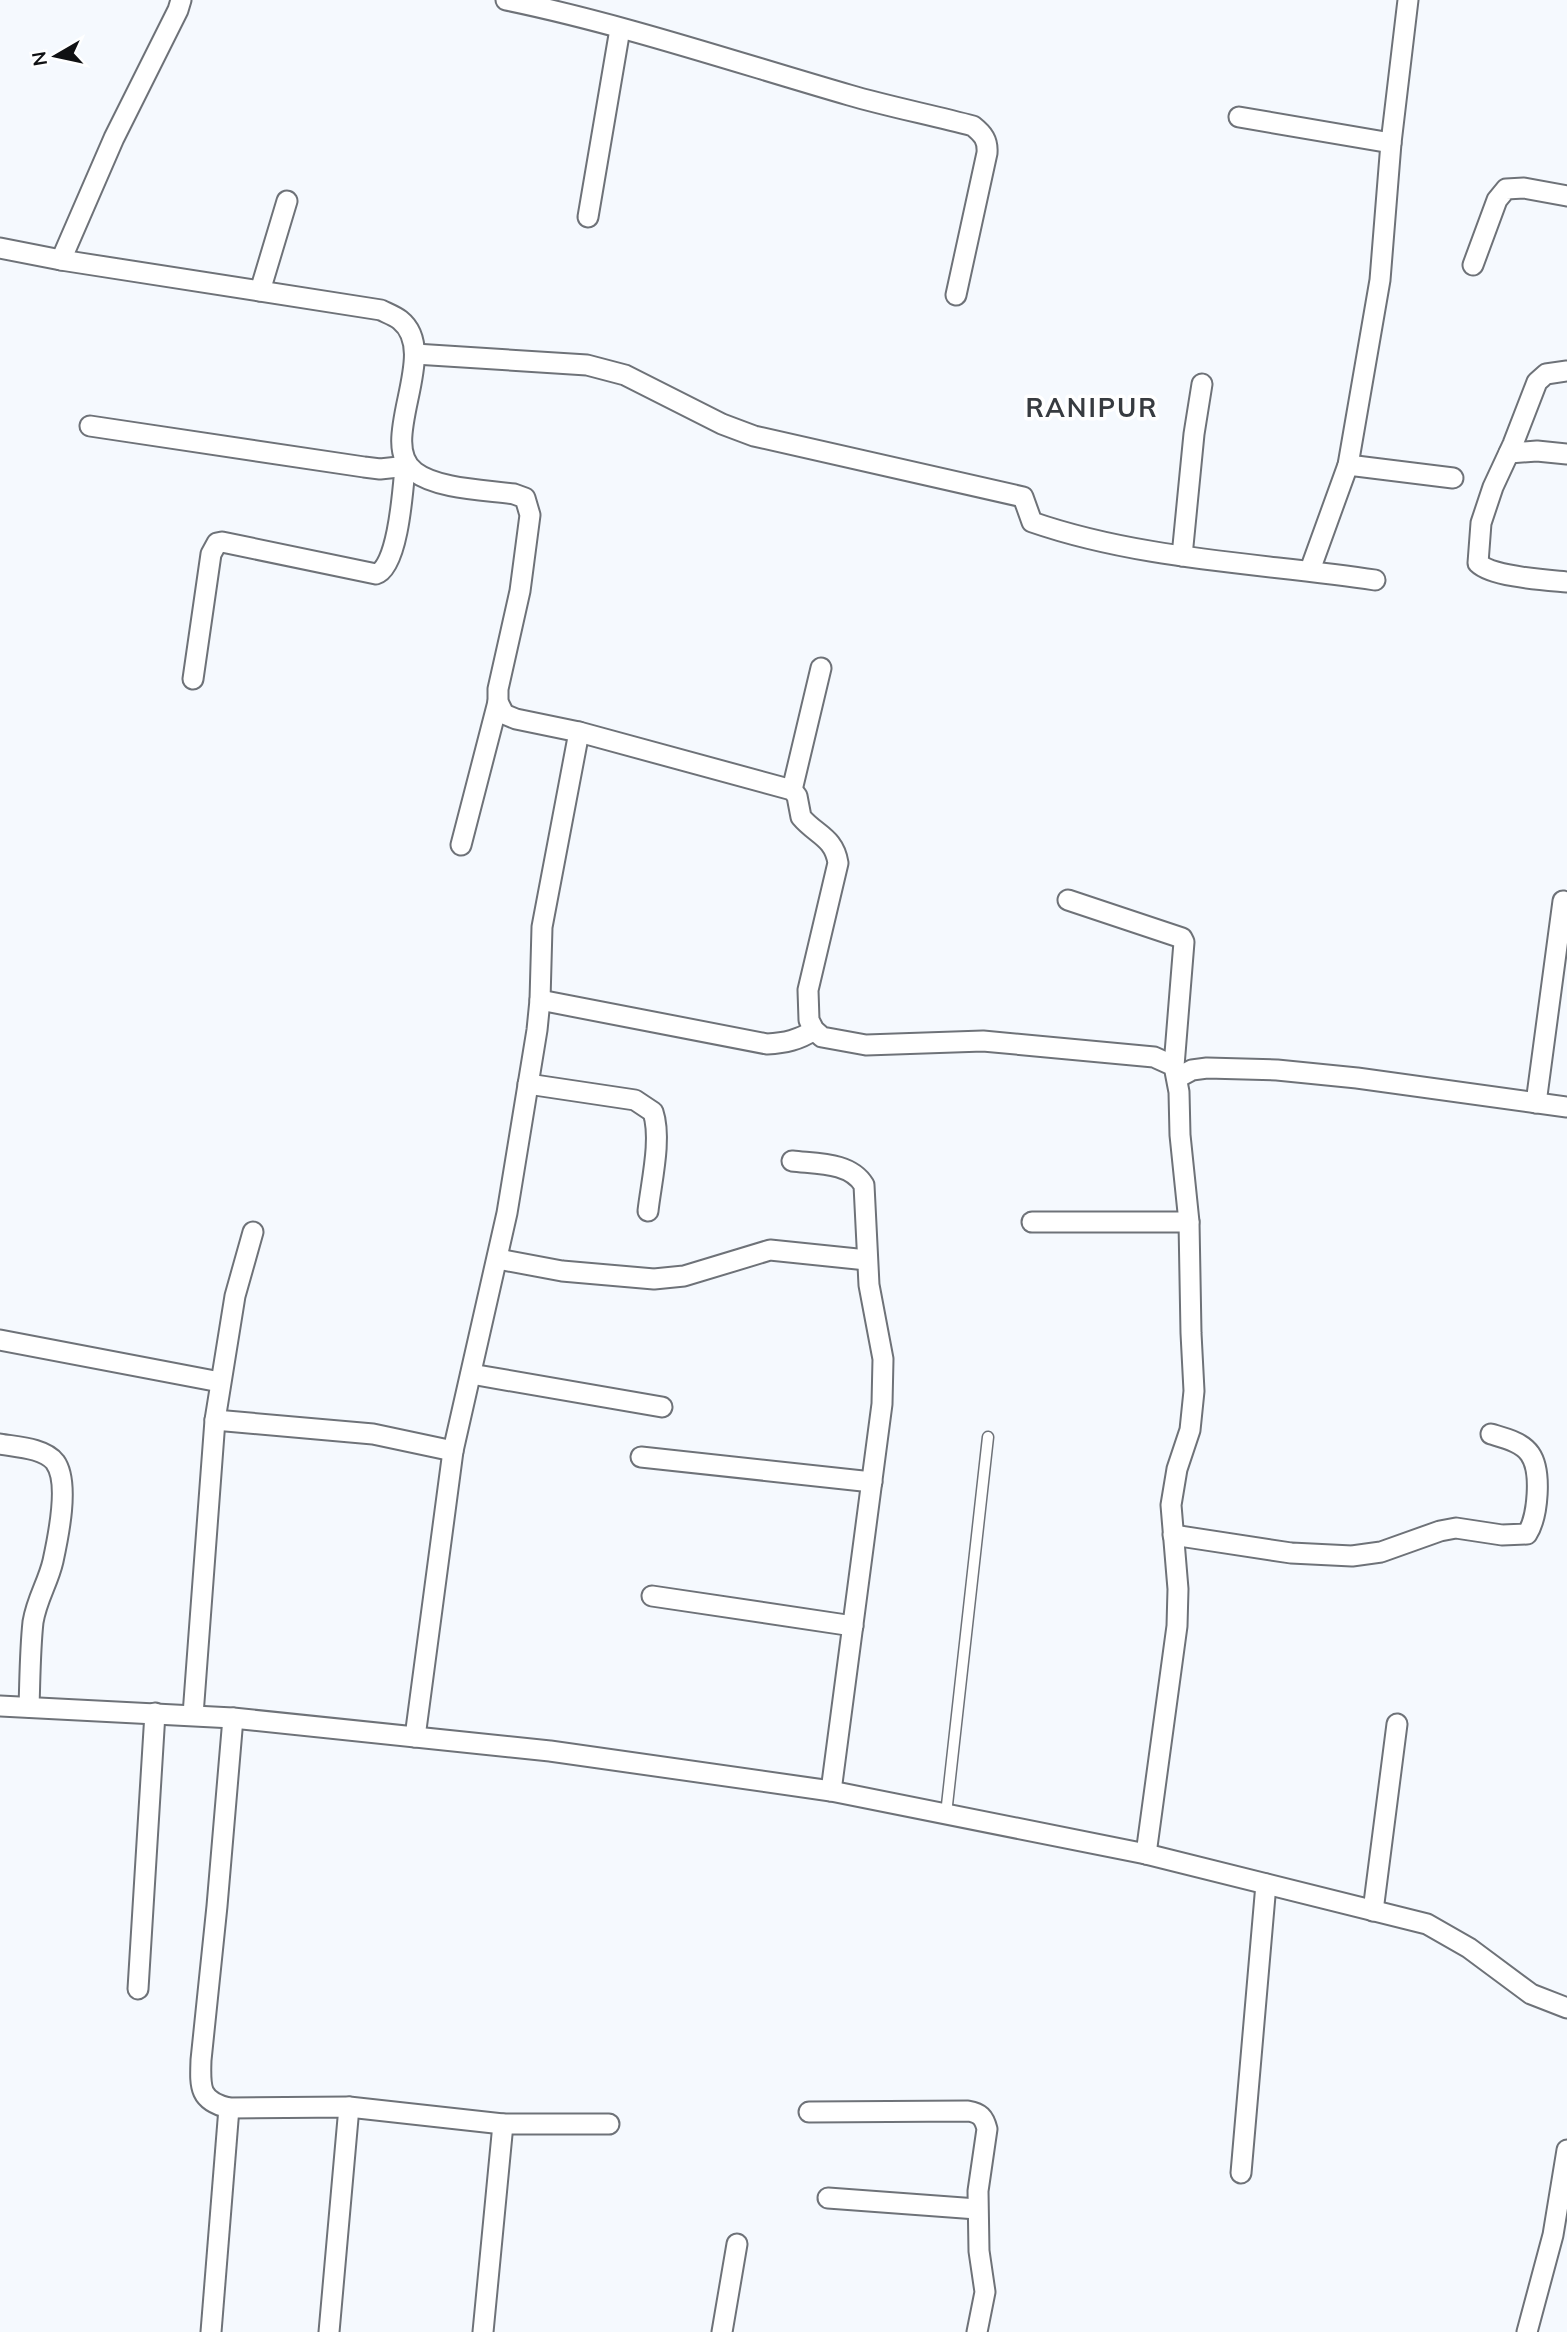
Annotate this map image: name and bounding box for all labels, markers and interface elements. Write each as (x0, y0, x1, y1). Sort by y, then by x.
north arrow (21, 21, 91, 91)
text: N (26, 50, 52, 68)
district label: RANIPUR (1025, 391, 1159, 424)

